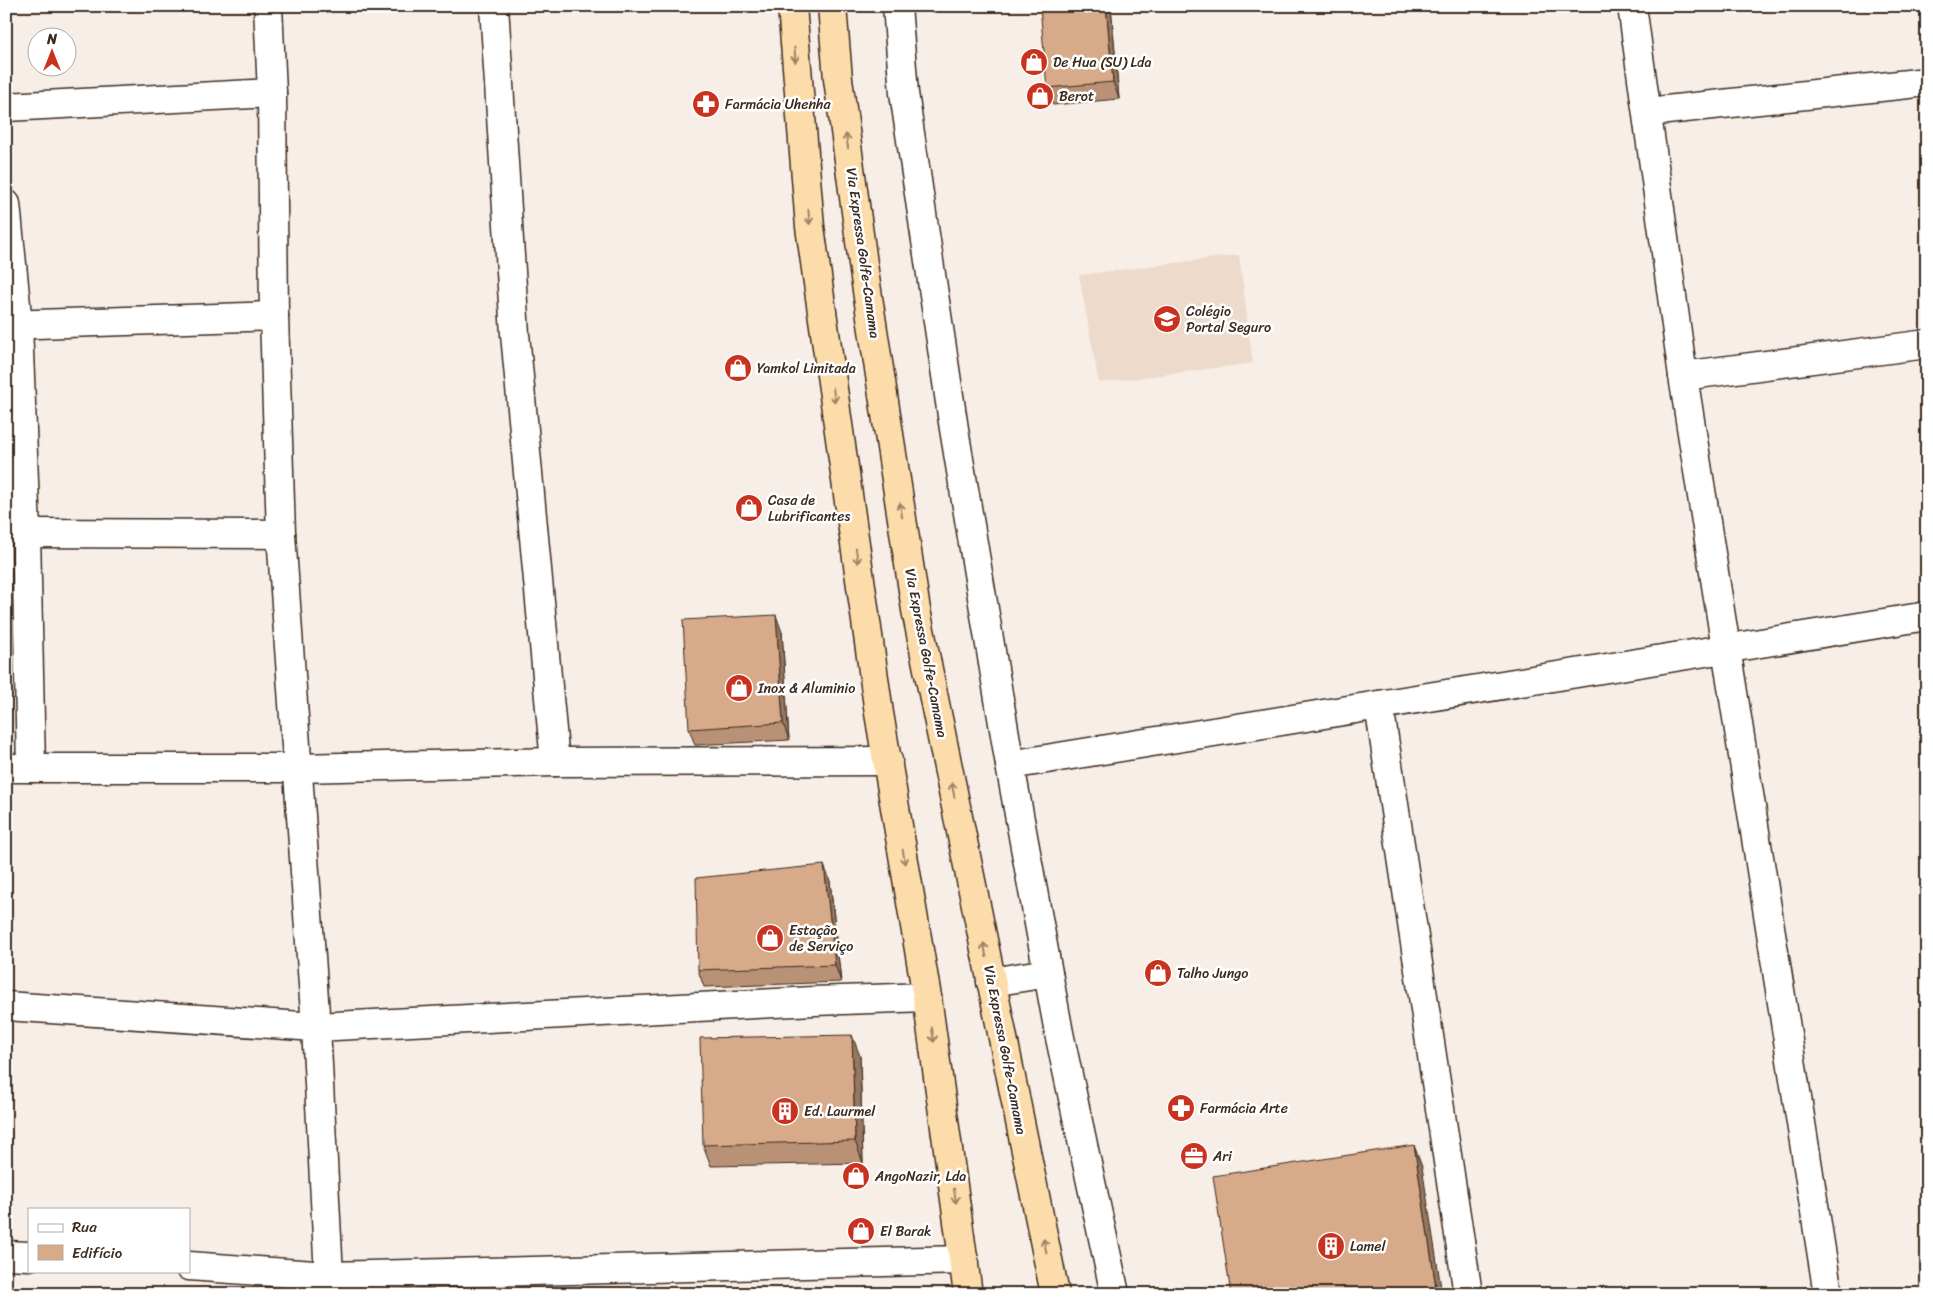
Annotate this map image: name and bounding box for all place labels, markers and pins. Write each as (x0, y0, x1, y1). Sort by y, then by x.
shop icon: De Hua (SU) Lda (1019, 47, 1049, 77)
place label: De Hua (SU) Lda (1053, 50, 1151, 75)
shop icon: Berot (1025, 81, 1055, 111)
place label: Berot (1059, 84, 1094, 109)
pharmacy icon: Farmácia Uhenha (691, 89, 721, 119)
place label: Farmácia Uhenha (725, 92, 831, 117)
place label: Colégio Portal Seguro (1186, 299, 1271, 340)
school or university icon: Colégio Portal Seguro (1152, 304, 1182, 334)
shop icon: Yamkol Limitada (723, 353, 753, 383)
place label: Yamkol Limitada (757, 356, 856, 381)
place label: Casa de Lubrificantes (768, 488, 850, 529)
shop icon: Casa de Lubrificantes (734, 493, 764, 523)
shop icon: Inox & Aluminio (724, 673, 754, 703)
place label: Inox & Aluminio (757, 676, 855, 701)
place label: Estação de Serviço (789, 918, 853, 959)
shop icon: Estação de Serviço (755, 923, 785, 953)
shop icon: Talho Jungo (1143, 958, 1173, 988)
place label: Talho Jungo (1177, 961, 1248, 986)
pharmacy icon: Farmácia Arte (1166, 1093, 1196, 1123)
building icon: Ed. Laurmel (770, 1096, 800, 1126)
place label: Farmácia Arte (1200, 1096, 1288, 1121)
place label: Ed. Laurmel (804, 1099, 876, 1124)
office icon: Ari (1179, 1141, 1209, 1171)
place label: Ari (1212, 1144, 1233, 1169)
shop icon: AngoNazir, Lda (841, 1161, 871, 1191)
place label: AngoNazir, Lda (874, 1164, 966, 1189)
shop icon: El Barak (846, 1216, 876, 1246)
place label: El Barak (880, 1219, 931, 1244)
building icon: Lamel (1316, 1231, 1346, 1261)
place label: Lamel (1350, 1234, 1386, 1259)

